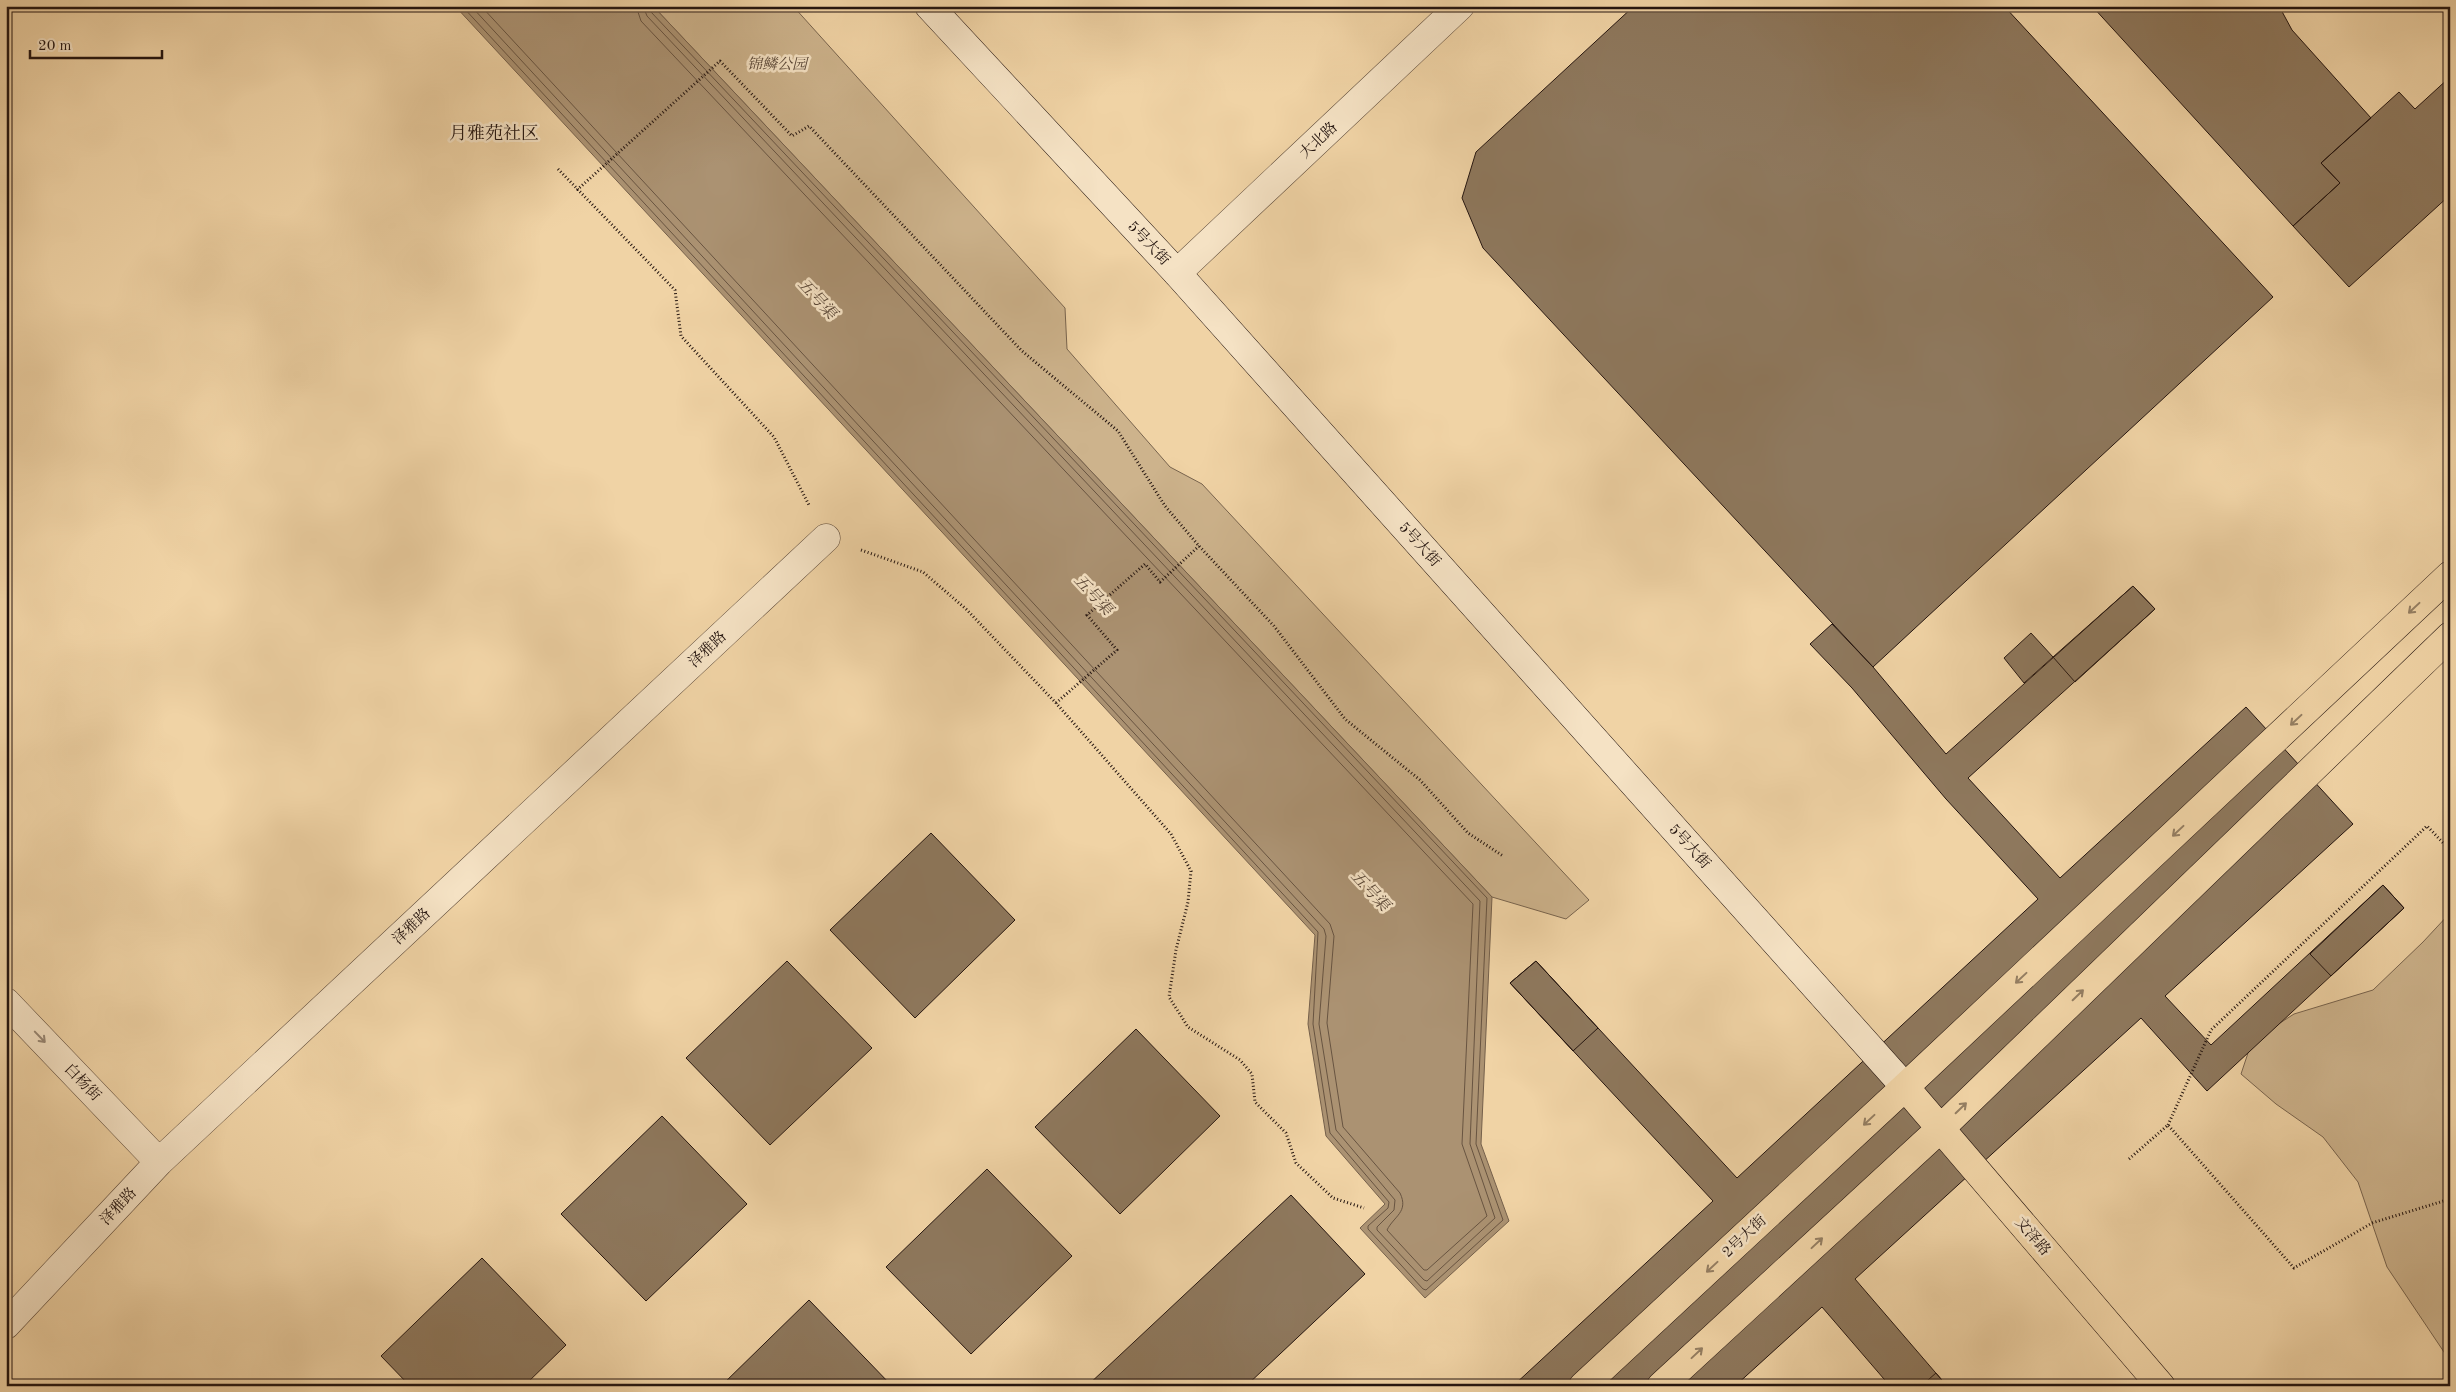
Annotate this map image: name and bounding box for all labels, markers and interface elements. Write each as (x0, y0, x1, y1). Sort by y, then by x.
scale bar (30, 28, 162, 60)
text: 20 m (38, 39, 72, 54)
park label: 锦鳞公园 (747, 56, 809, 73)
street label: 大北路 (1296, 119, 1341, 162)
district label: 月雅苑社区 (449, 123, 539, 143)
street label: 5号大街 (1124, 218, 1173, 269)
water label: 五号渠 (794, 275, 842, 324)
street label: 5号大街 (1395, 519, 1444, 570)
water label: 五号渠 (1070, 571, 1118, 620)
one-way arrow (2408, 602, 2421, 614)
street label: 泽雅路 (685, 628, 730, 671)
one-way arrow (2289, 714, 2302, 726)
street label: 5号大街 (1665, 821, 1714, 872)
one-way arrow (2171, 825, 2184, 837)
water label: 五号渠 (1347, 867, 1395, 916)
street label: 泽雅路 (389, 905, 434, 948)
one-way arrow (2015, 972, 2027, 984)
one-way arrow (2072, 990, 2084, 1002)
one-way arrow (34, 1031, 46, 1043)
street label: 白杨街 (61, 1060, 104, 1104)
one-way arrow (1955, 1103, 1967, 1115)
one-way arrow (1863, 1114, 1876, 1126)
street label: 泽雅路 (97, 1184, 140, 1229)
street label: 2号大街 (1719, 1212, 1770, 1261)
street label: 文泽路 (2011, 1214, 2054, 1259)
one-way arrow (1810, 1237, 1823, 1249)
one-way arrow (1705, 1261, 1718, 1273)
one-way arrow (1691, 1347, 1703, 1359)

